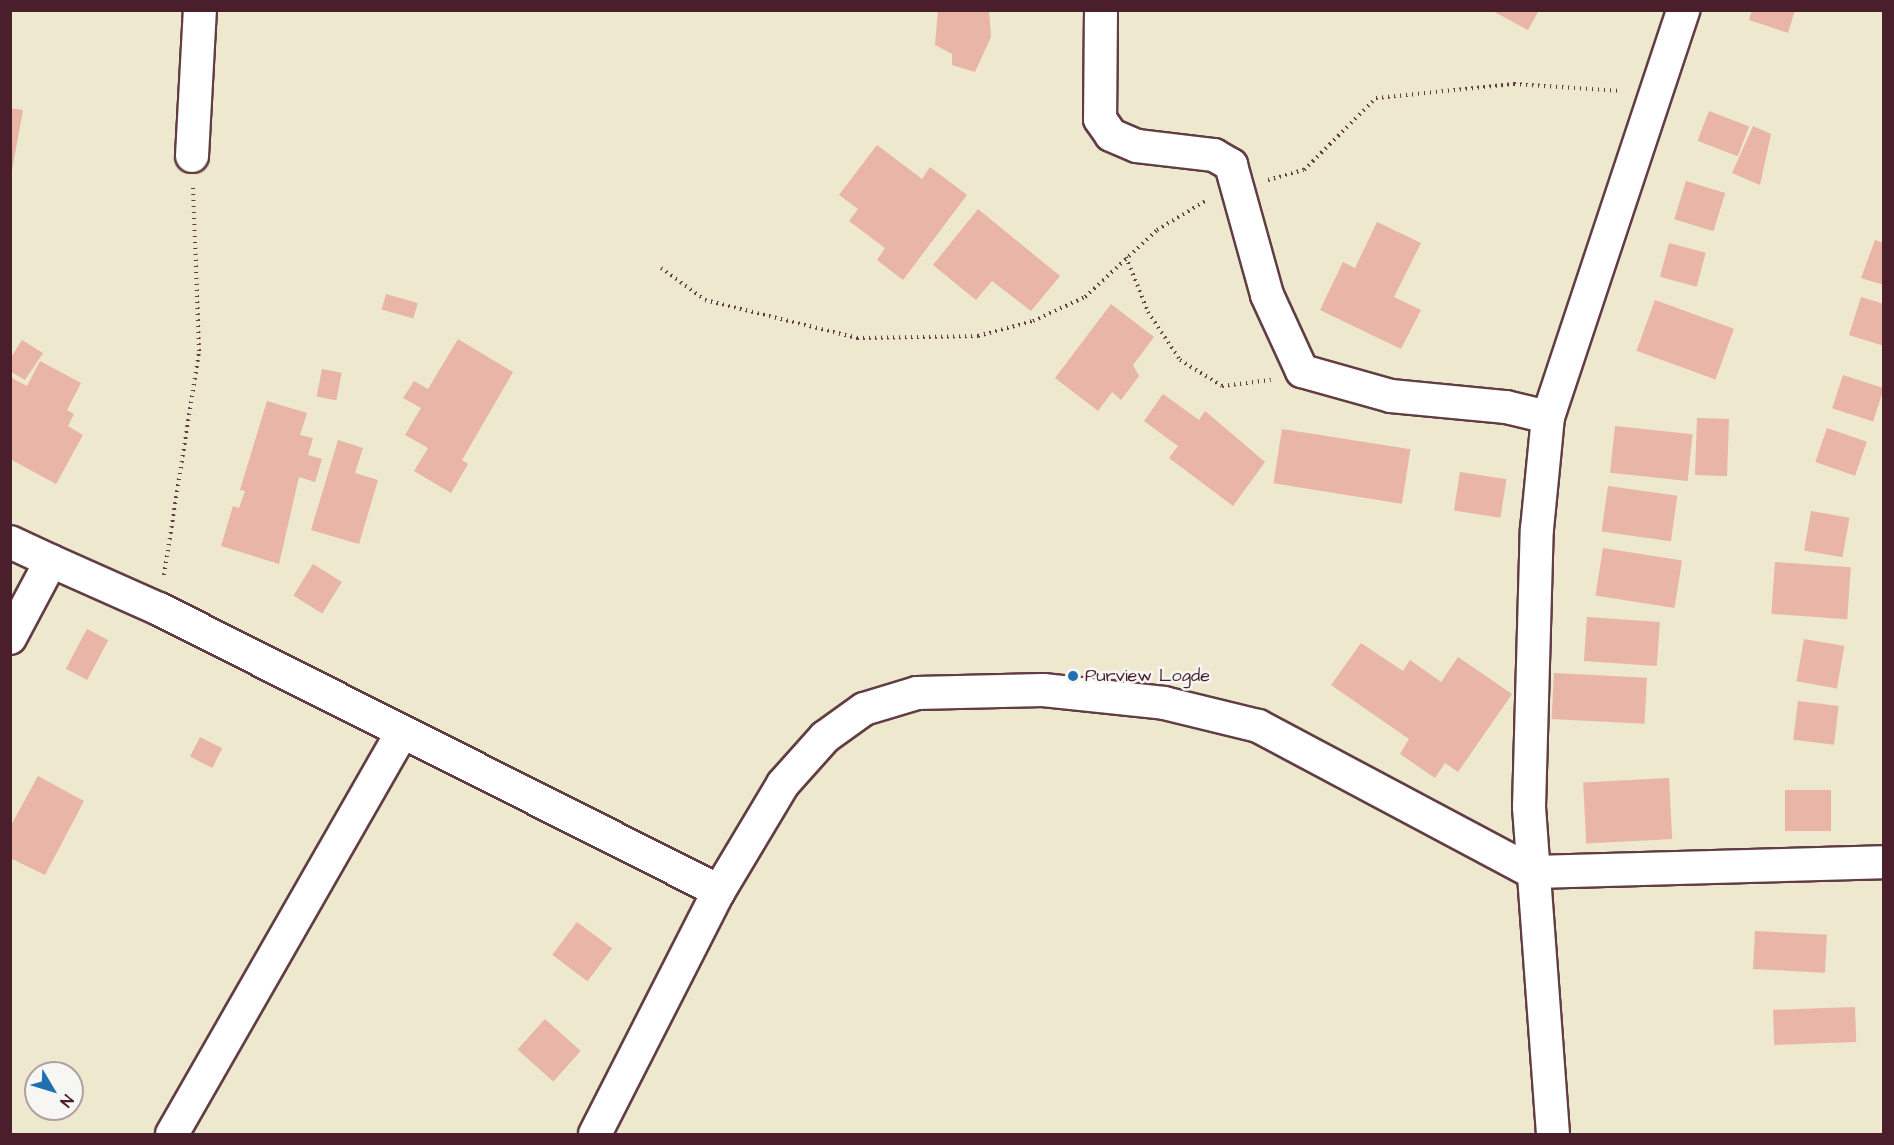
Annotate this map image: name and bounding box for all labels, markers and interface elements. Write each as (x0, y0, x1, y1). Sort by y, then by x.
place label: Purview Logde (1085, 665, 1210, 687)
marker: Purview Logde (1066, 669, 1080, 683)
north arrow (24, 1061, 84, 1121)
text: N (55, 1090, 78, 1112)

